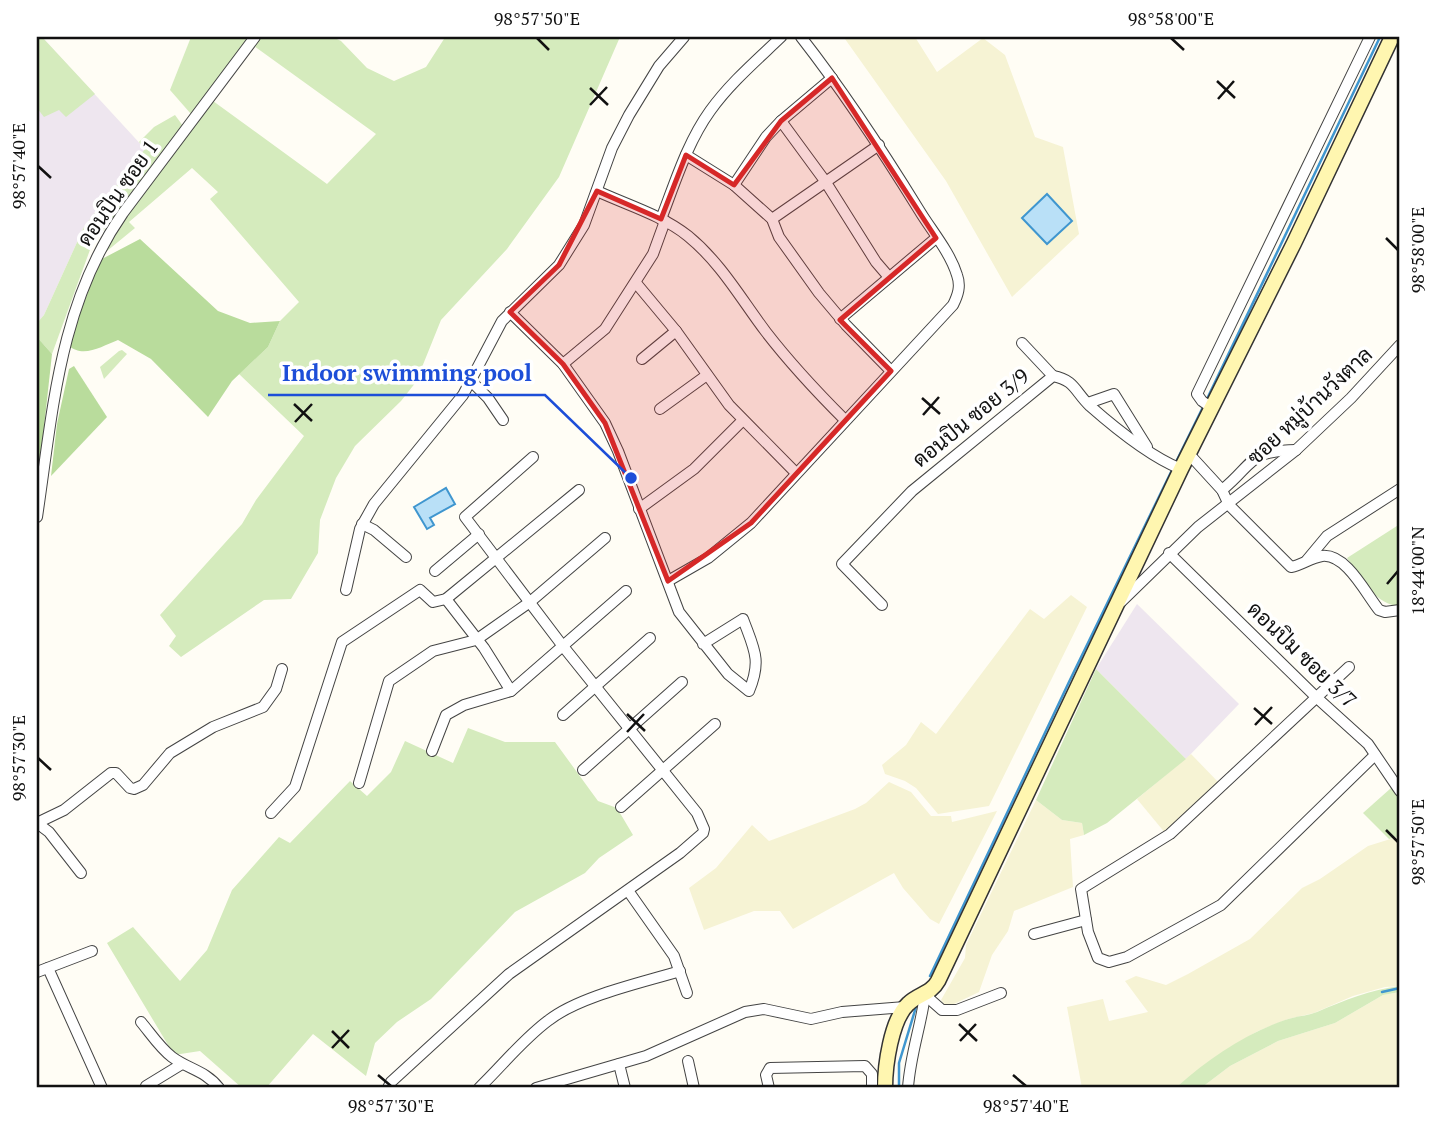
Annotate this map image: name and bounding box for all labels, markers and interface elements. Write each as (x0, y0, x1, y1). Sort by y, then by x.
text: 98°57'50"E (494, 6, 580, 30)
text: 98°58'00"E (1128, 6, 1214, 30)
text: 98°57'40"E (6, 123, 30, 209)
street label: ดอนปิน ซอย 1 (70, 134, 164, 251)
text: 98°58'00"E (1405, 207, 1429, 293)
street label: ซอย หมู่บ้านวังตาล (1241, 340, 1379, 472)
callout: Indoor swimming pool (268, 351, 545, 395)
text: Indoor swimming pool (282, 357, 532, 388)
street label: ดอนปิน ซอย 3/9 (906, 362, 1034, 473)
text: 18°44'00"N (1405, 526, 1429, 616)
street label: ดอนปิม ซอย 3/7 (1242, 595, 1363, 714)
text: 98°57'30"E (6, 715, 30, 801)
text: 98°57'50"E (1405, 799, 1429, 885)
text: 98°57'30"E (348, 1093, 434, 1117)
text: 98°57'40"E (983, 1093, 1069, 1117)

